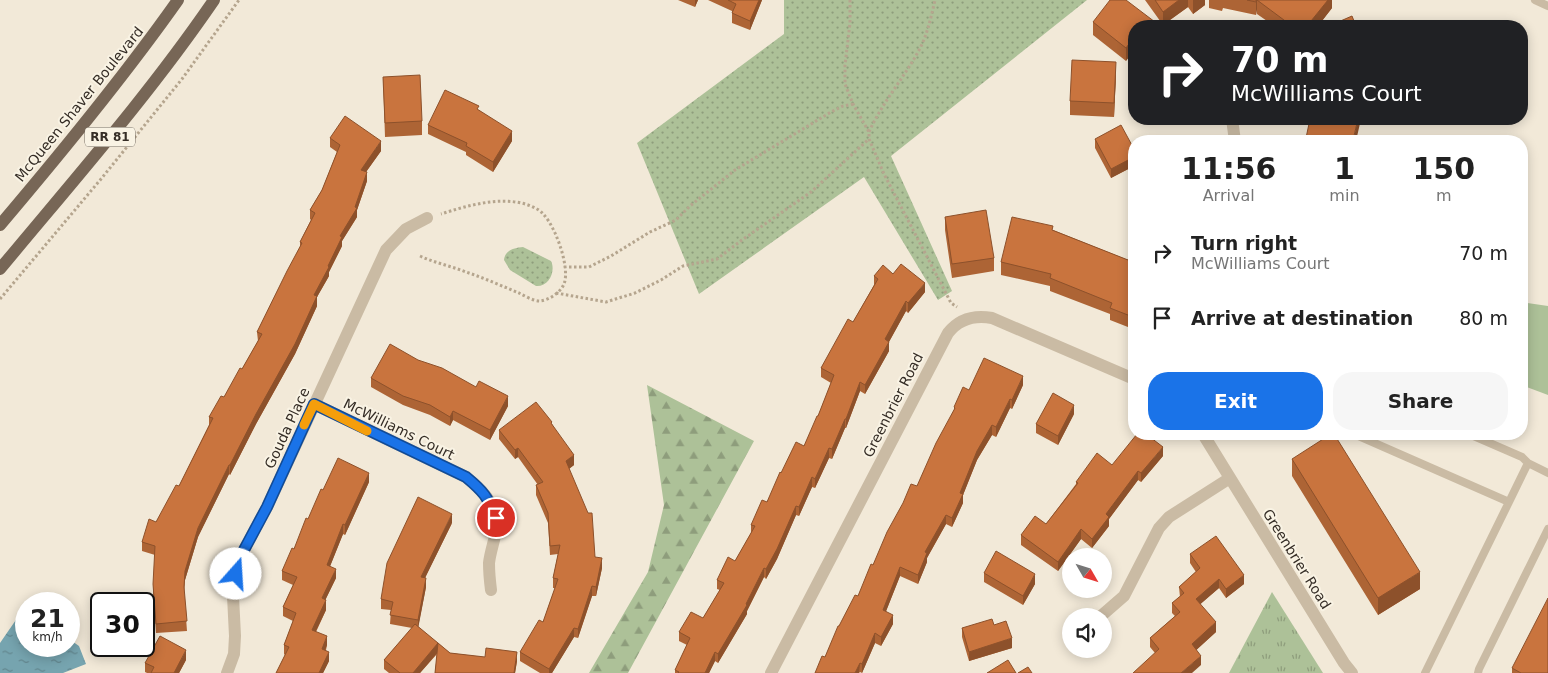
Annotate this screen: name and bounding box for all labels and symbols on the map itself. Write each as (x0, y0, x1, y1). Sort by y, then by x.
street label: McQueen Shaver Boulevard (12, 23, 146, 185)
road number: RR 81 (85, 128, 135, 146)
street label: Greenbrier Road (860, 350, 926, 460)
street label: Gouda Place (261, 385, 313, 471)
street label: McWilliams Court (341, 395, 457, 463)
pin (475, 497, 517, 539)
street label: Greenbrier Road (1260, 506, 1334, 612)
position arrow (209, 547, 261, 599)
north arrow (1062, 548, 1112, 598)
speed limit sign: 30 (90, 592, 155, 657)

